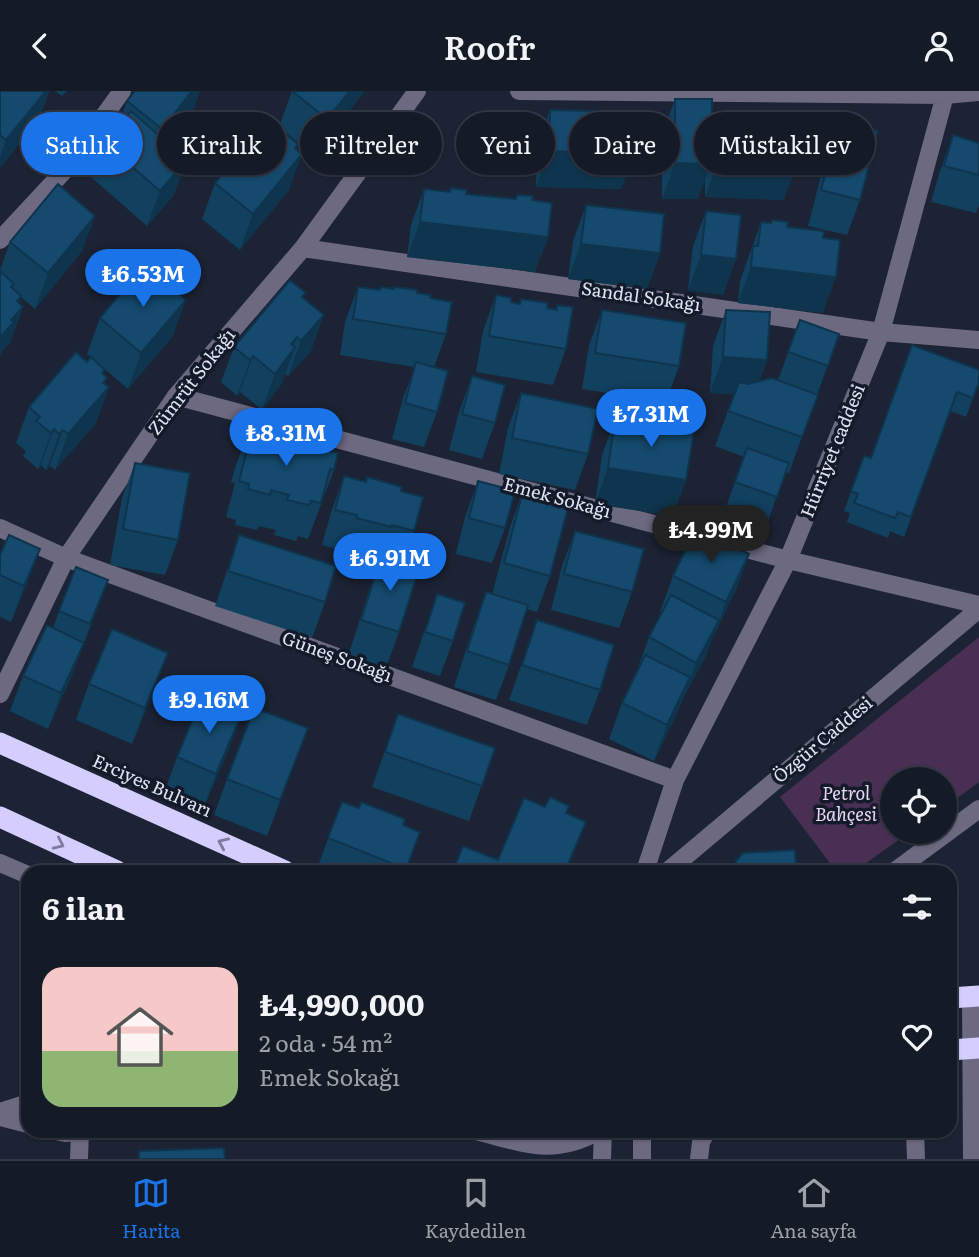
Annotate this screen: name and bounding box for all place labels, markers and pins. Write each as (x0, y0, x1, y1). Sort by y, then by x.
pin: ₺6.53M (86, 249, 200, 309)
pin: ₺7.31M (594, 389, 708, 449)
pin: ₺8.31M (229, 409, 343, 468)
pin: ₺4.99M (654, 505, 768, 565)
pin: ₺6.91M (333, 533, 447, 593)
pin: ₺9.16M (152, 675, 266, 735)

